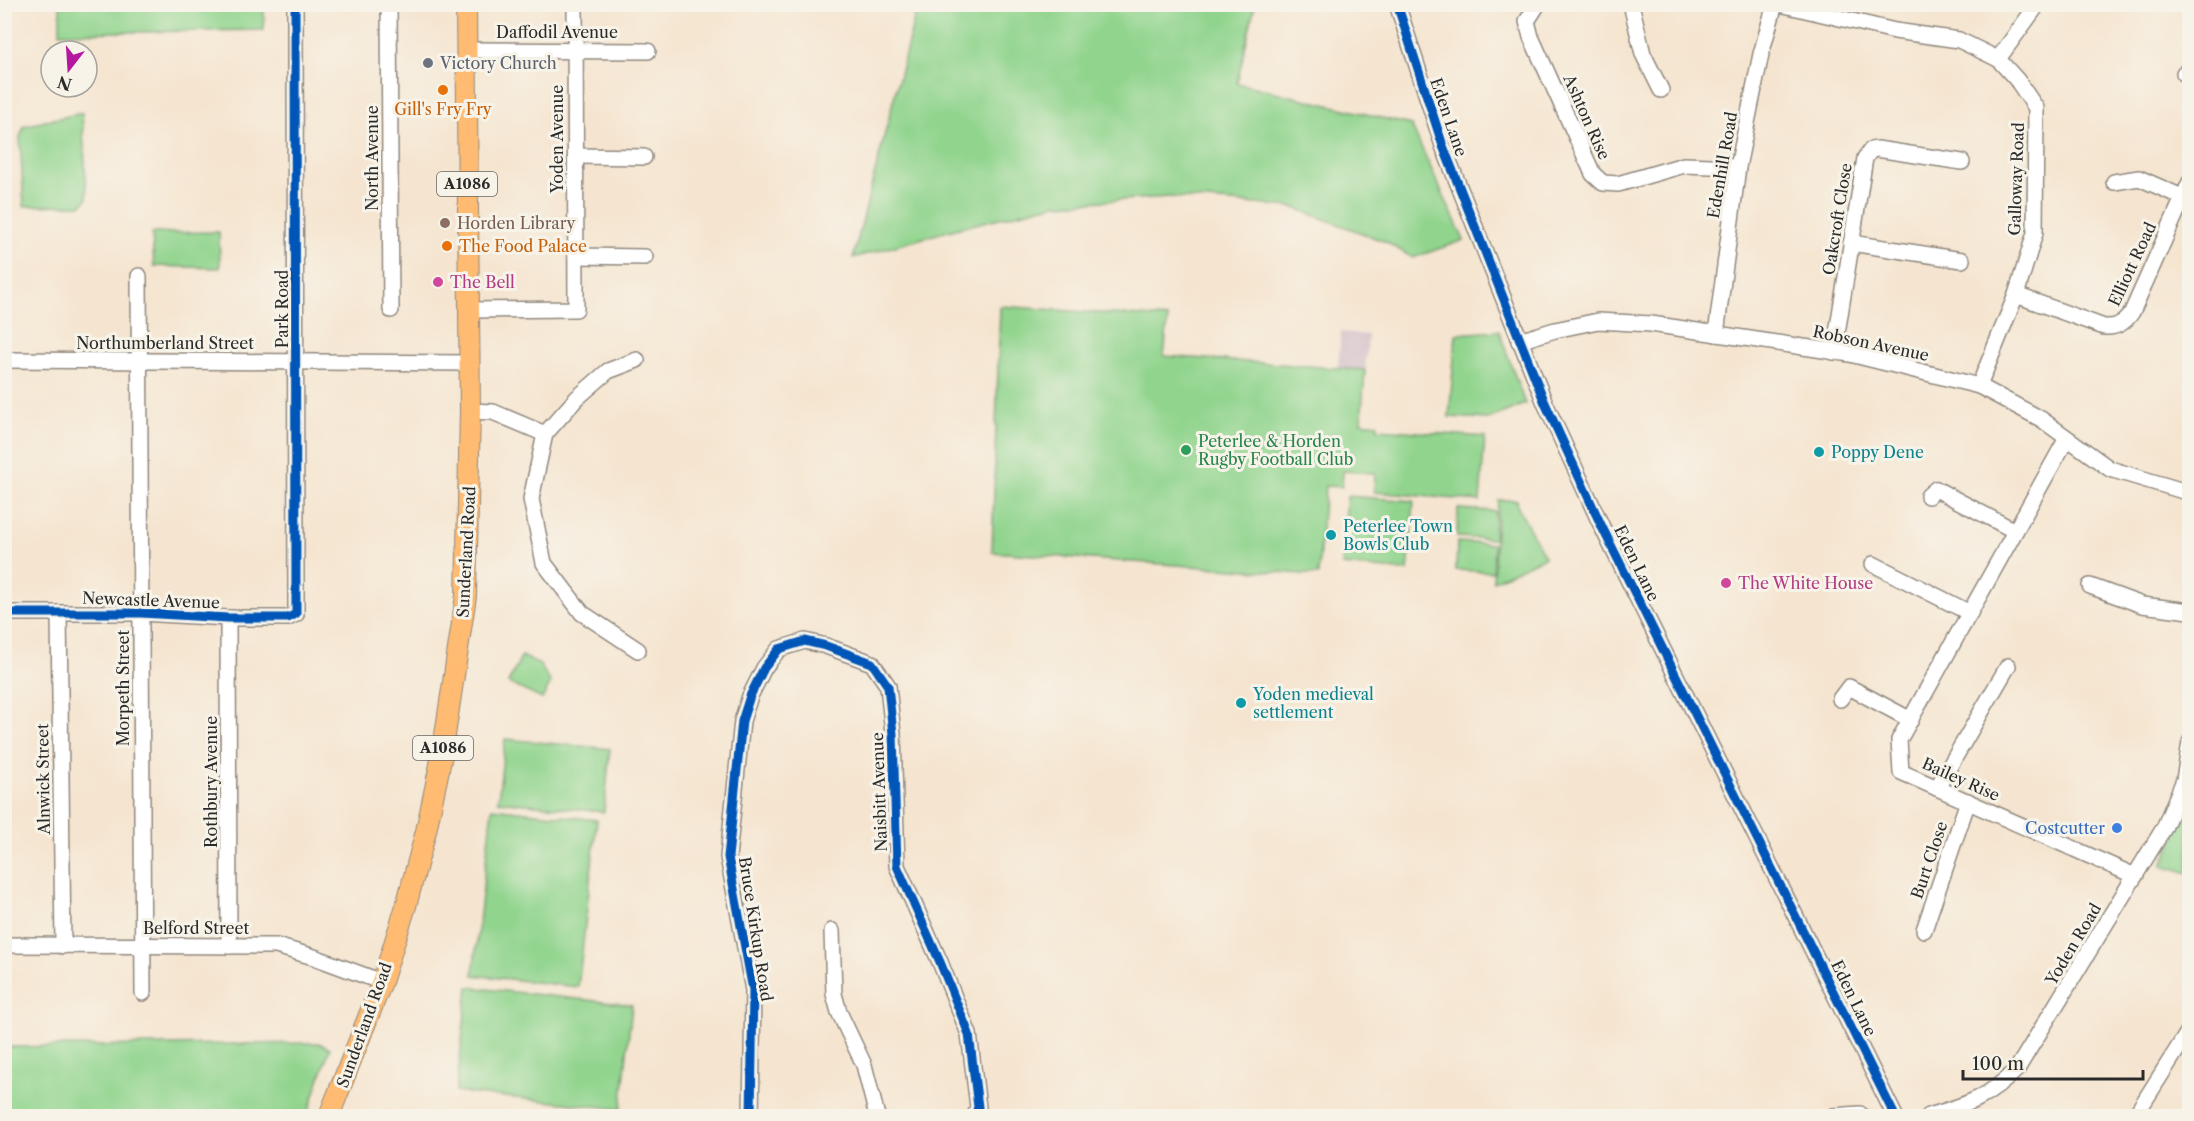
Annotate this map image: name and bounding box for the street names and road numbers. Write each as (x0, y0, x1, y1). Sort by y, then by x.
street label: Daffodil Avenue (496, 22, 618, 42)
street label: Ashton Rise (1559, 70, 1615, 163)
street label: Eden Lane (1426, 75, 1472, 159)
street label: Yoden Avenue (547, 85, 567, 194)
street label: North Avenue (362, 105, 382, 211)
street label: Edenhill Road (1703, 110, 1741, 220)
street label: Galloway Road (2004, 122, 2028, 236)
street label: Oakcroft Close (1818, 161, 1856, 276)
road number: A1086 (437, 172, 497, 196)
street label: Elliott Road (2104, 219, 2160, 309)
street label: Park Road (272, 270, 292, 348)
street label: Robson Avenue (1811, 321, 1931, 365)
street label: Northumberland Street (76, 333, 254, 353)
street label: Sunderland Road (453, 485, 479, 618)
street label: Eden Lane (1610, 522, 1664, 604)
street label: Newcastle Avenue (82, 588, 220, 612)
street label: Morpeth Street (113, 629, 133, 746)
street label: Rothbury Avenue (201, 716, 221, 848)
street label: Alnwick Street (32, 723, 54, 836)
street label: Naisbitt Avenue (867, 732, 891, 852)
road number: A1086 (413, 736, 473, 760)
street label: Bailey Rise (1919, 753, 2003, 805)
street label: Burt Close (1906, 819, 1952, 901)
street label: Bruce Kirkup Road (735, 855, 777, 1003)
street label: Yoden Road (2040, 899, 2105, 989)
street label: Belford Street (143, 918, 249, 938)
street label: Eden Lane (1827, 957, 1881, 1039)
street label: Sunderland Road (332, 959, 396, 1090)

